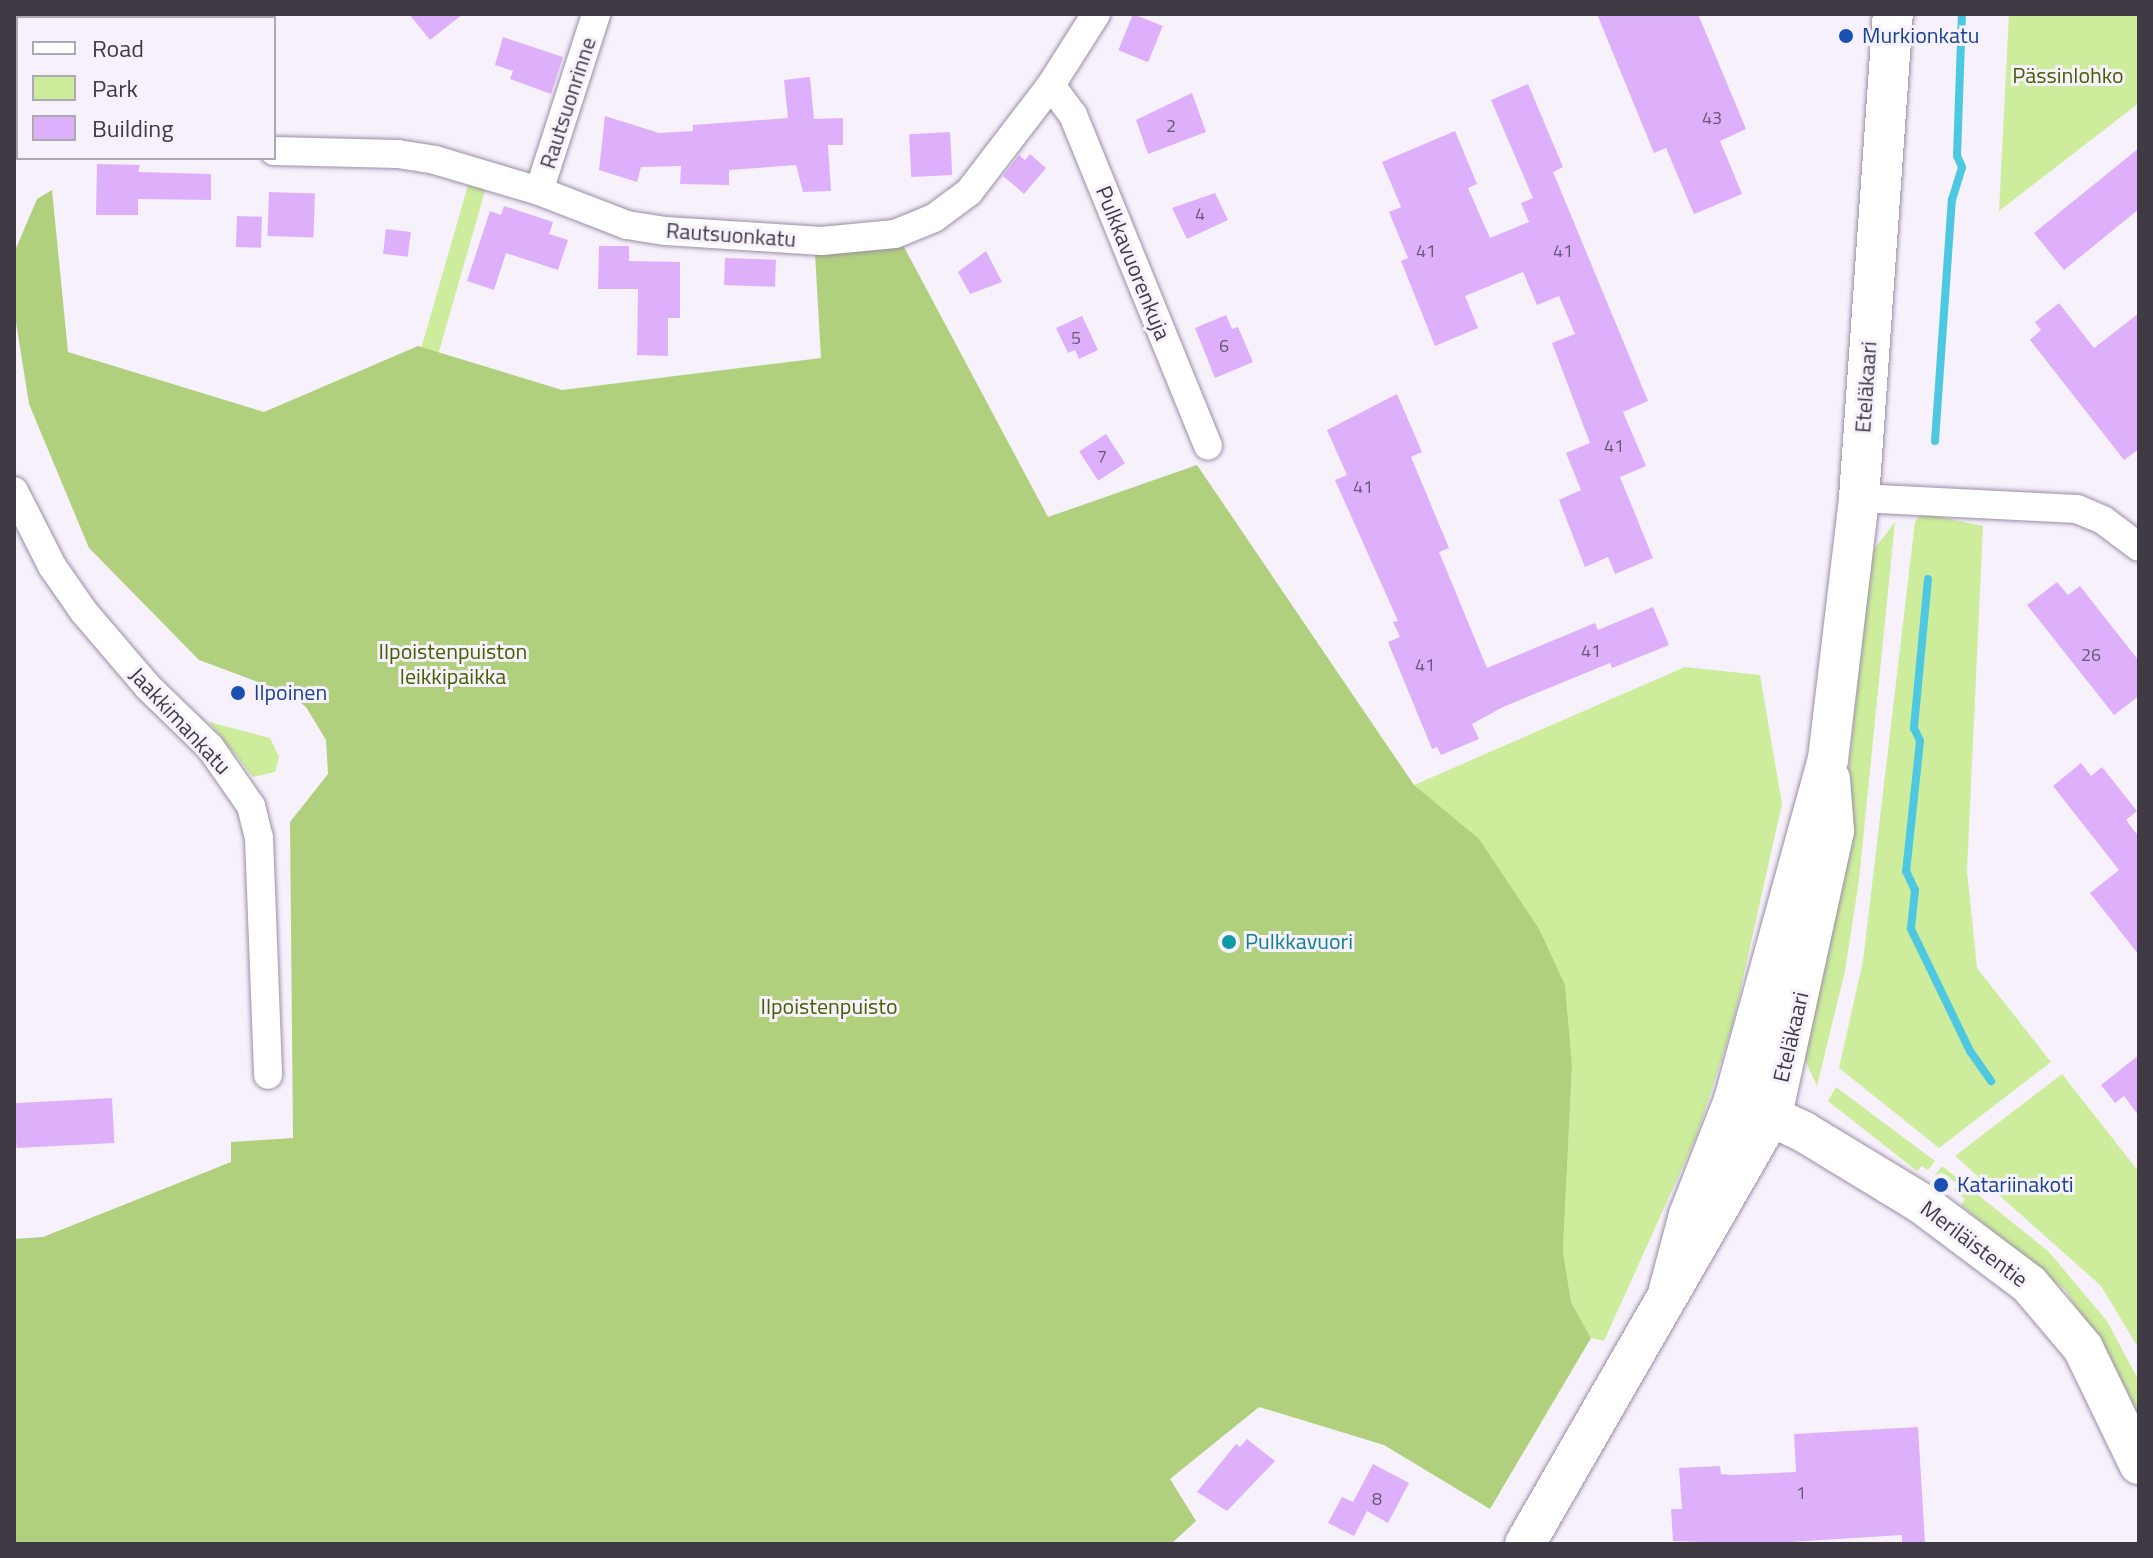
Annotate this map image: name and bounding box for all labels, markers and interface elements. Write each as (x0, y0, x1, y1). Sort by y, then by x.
legend (16, 16, 276, 160)
place label: Murkionkatu (1862, 23, 1979, 49)
marker: Murkionkatu (1837, 27, 1855, 45)
text: Road (92, 30, 144, 66)
street label: Rautsuonrinne (534, 34, 602, 172)
park label: Pässinlohko (2012, 63, 2124, 89)
text: Park (92, 70, 138, 106)
house number: 43 (1702, 107, 1722, 129)
text: Building (92, 110, 174, 146)
house number: 2 (1166, 115, 1176, 137)
street label: Pulkkavuorenkuja (1090, 182, 1176, 344)
house number: 4 (1195, 203, 1205, 225)
street label: Rautsuonkatu (665, 217, 797, 253)
house number: 41 (1416, 240, 1436, 262)
house number: 41 (1553, 240, 1573, 262)
house number: 5 (1071, 327, 1081, 349)
house number: 6 (1219, 335, 1229, 357)
street label: Eteläkaari (1850, 340, 1882, 434)
house number: 41 (1604, 435, 1624, 457)
house number: 7 (1097, 446, 1107, 468)
house number: 41 (1353, 476, 1373, 498)
park label: Ilpoistenpuiston leikkipaikka (379, 638, 527, 690)
house number: 41 (1581, 640, 1601, 662)
house number: 26 (2081, 644, 2101, 666)
house number: 41 (1415, 654, 1435, 676)
street label: Jaakkimankatu (124, 662, 236, 780)
place label: Ilpoinen (254, 680, 327, 706)
marker: Ilpoinen (229, 684, 247, 702)
place label: Pulkkavuori (1245, 929, 1353, 955)
marker: Pulkkavuori (1220, 933, 1238, 951)
street label: Eteläkaari (1768, 989, 1814, 1085)
park label: Ilpoistenpuisto (760, 994, 898, 1020)
place label: Katariinakoti (1957, 1172, 2074, 1198)
marker: Katariinakoti (1932, 1176, 1950, 1194)
street label: Meriläistentie (1915, 1195, 2033, 1293)
house number: 1 (1796, 1482, 1806, 1504)
house number: 8 (1372, 1488, 1382, 1510)

